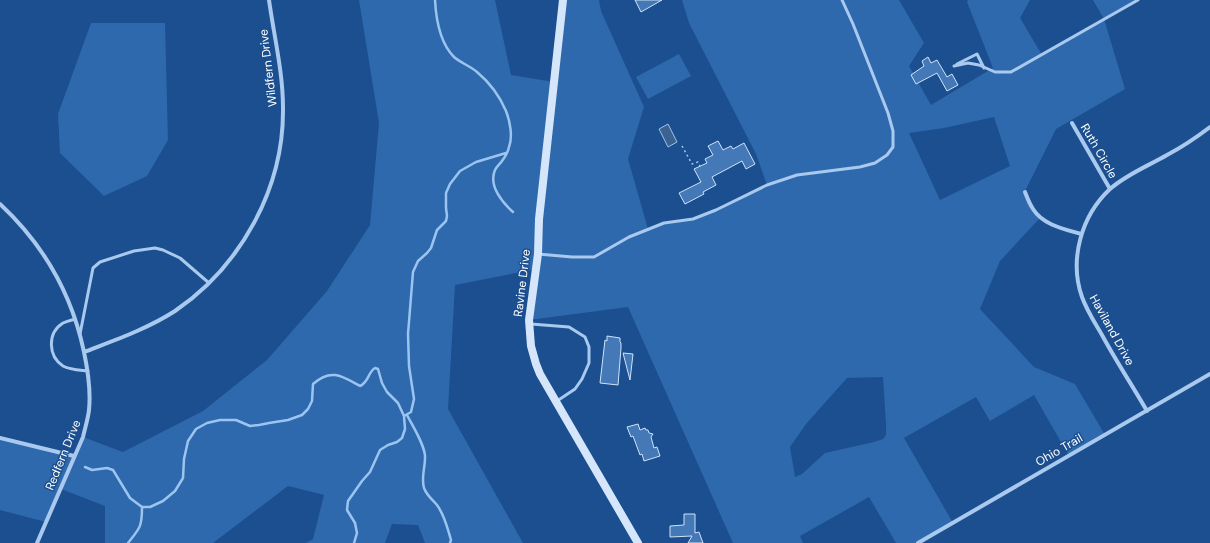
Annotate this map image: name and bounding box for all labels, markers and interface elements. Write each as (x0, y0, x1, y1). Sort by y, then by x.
street label: Wildfern Drive (255, 28, 281, 108)
street label: Ruth Circle (1077, 121, 1121, 182)
street label: Ravine Drive (510, 248, 534, 318)
street label: Haviland Drive (1086, 292, 1138, 369)
street label: Redfern Drive (42, 417, 84, 493)
street label: Ohio Trail (1033, 430, 1085, 470)

